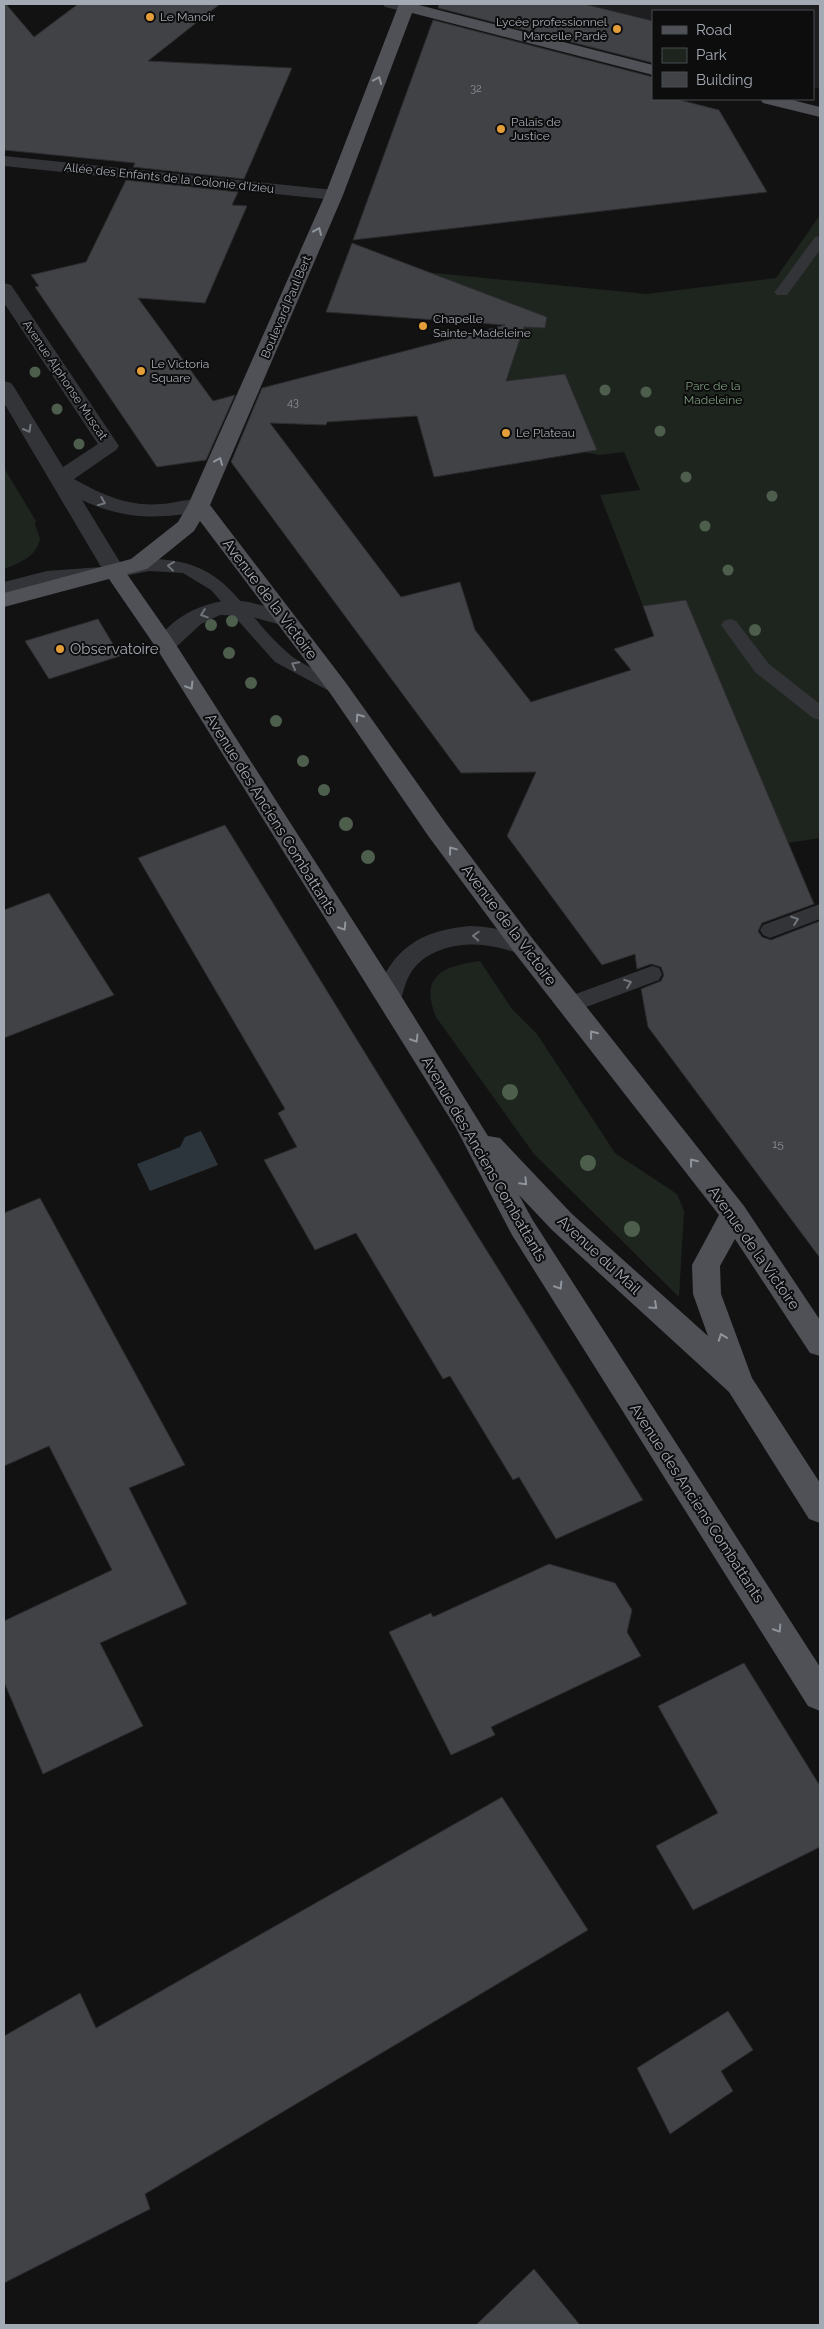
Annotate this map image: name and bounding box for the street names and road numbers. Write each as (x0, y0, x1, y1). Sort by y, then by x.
street label: Allée des Enfants de la Colonie d'Izieu (63, 160, 275, 196)
street label: Boulevard Paul Bert (258, 254, 314, 360)
street label: Avenue Alphonse Muscat (20, 318, 110, 442)
street label: Avenue de la Victoire (219, 535, 321, 663)
street label: Avenue des Anciens Combattants (201, 710, 341, 918)
street label: Avenue de la Victoire (458, 861, 560, 989)
street label: Avenue des Anciens Combattants (418, 1053, 550, 1265)
street label: Avenue de la Victoire (705, 1183, 804, 1313)
street label: Avenue du Mail (554, 1212, 645, 1299)
street label: Avenue des Anciens Combattants (626, 1400, 768, 1606)

